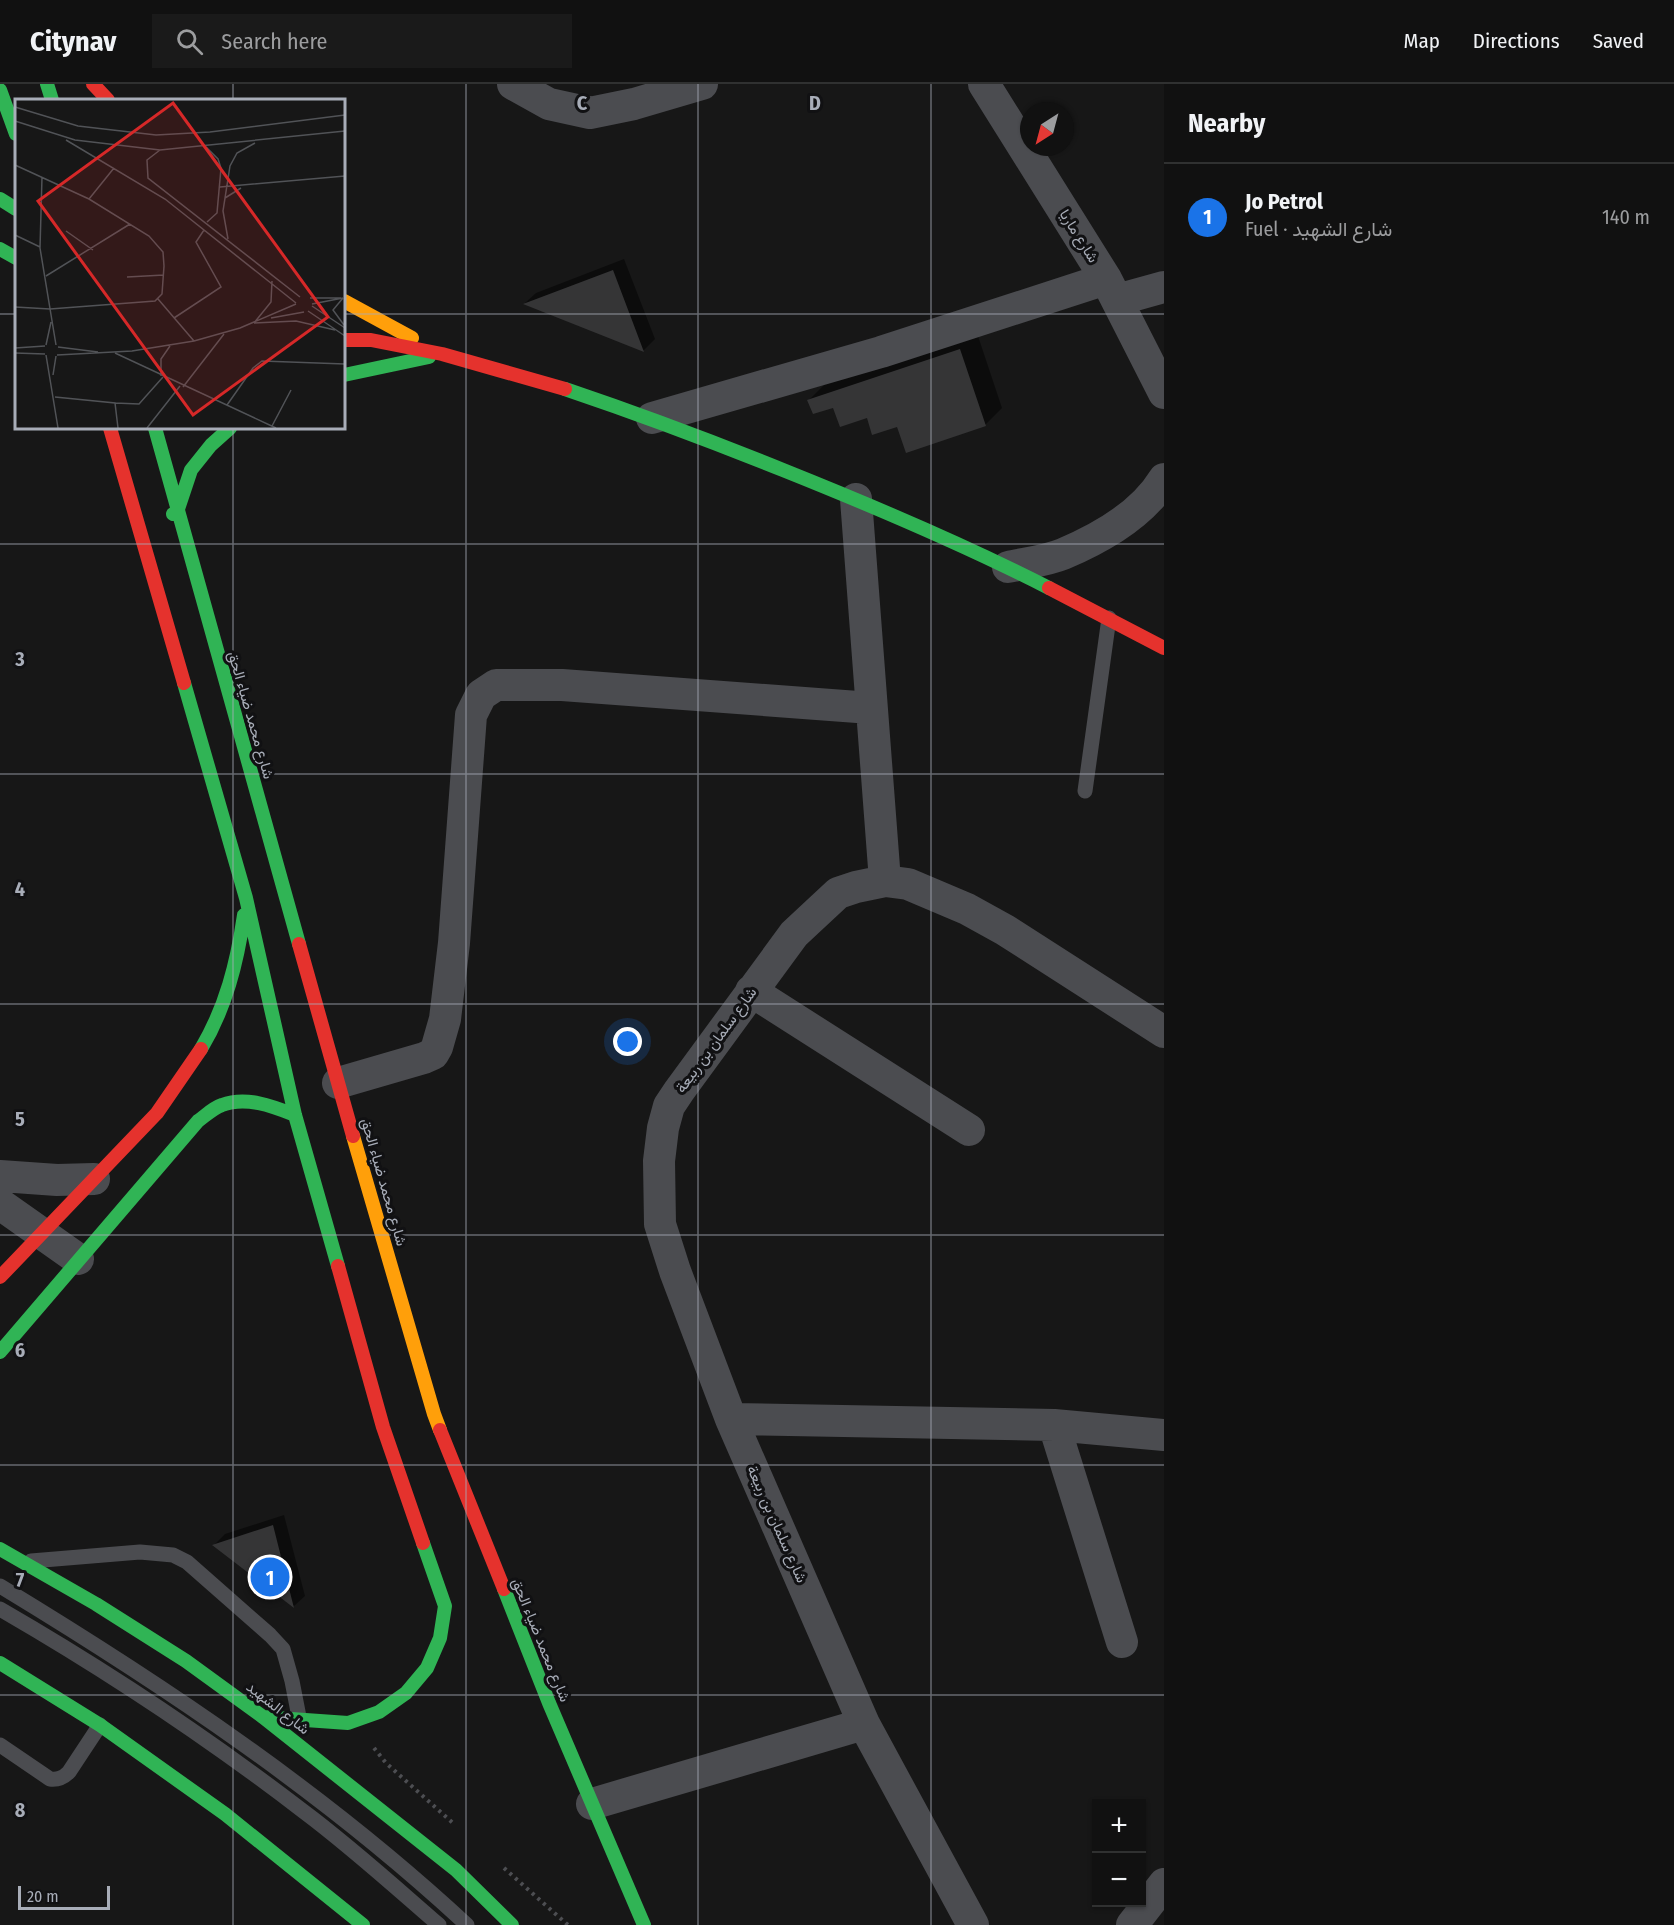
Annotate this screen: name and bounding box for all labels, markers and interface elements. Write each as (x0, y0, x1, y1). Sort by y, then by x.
search box (152, 14, 572, 68)
text: Citynav (30, 25, 116, 58)
icon: search (173, 25, 206, 58)
text: Search here (221, 28, 327, 55)
text: Map (1403, 28, 1440, 54)
text: Directions (1473, 28, 1560, 54)
text: Saved (1593, 28, 1644, 54)
text: C (577, 91, 588, 115)
text: D (809, 91, 821, 115)
inset map (15, 99, 345, 429)
north arrow (1020, 102, 1074, 156)
text: Nearby (1188, 108, 1265, 139)
text: Jo Petrol (1245, 188, 1323, 215)
text: 1 (1203, 205, 1212, 229)
text: 140 m (1602, 205, 1650, 229)
street label: شارع ماريا (1054, 206, 1102, 267)
text: Fuel · شارع الشهيد (1245, 217, 1392, 241)
text: 3 (14, 647, 25, 671)
street label: شارع محمد ضياء الحق (222, 649, 278, 782)
text: 4 (15, 877, 25, 901)
street label: شارع سلمان بن ربيعة (672, 984, 762, 1098)
your location (613, 1027, 642, 1056)
text: 5 (15, 1107, 25, 1131)
street label: شارع محمد ضياء الحق (355, 1116, 411, 1249)
text: 6 (15, 1338, 25, 1362)
street label: شارع سلمان بن ربيعة (741, 1463, 811, 1586)
pin: 1 (250, 1554, 290, 1600)
text: 7 (16, 1568, 25, 1592)
street label: شارع محمد ضياء الحق (506, 1575, 574, 1705)
street label: شارع الشهيد (242, 1678, 313, 1740)
text: 8 (15, 1798, 26, 1822)
map controls (1092, 1799, 1146, 1907)
button: + (1092, 1799, 1146, 1853)
button: − (1092, 1853, 1146, 1907)
scale bar (18, 1883, 110, 1910)
text: 20 m (27, 1887, 58, 1906)

